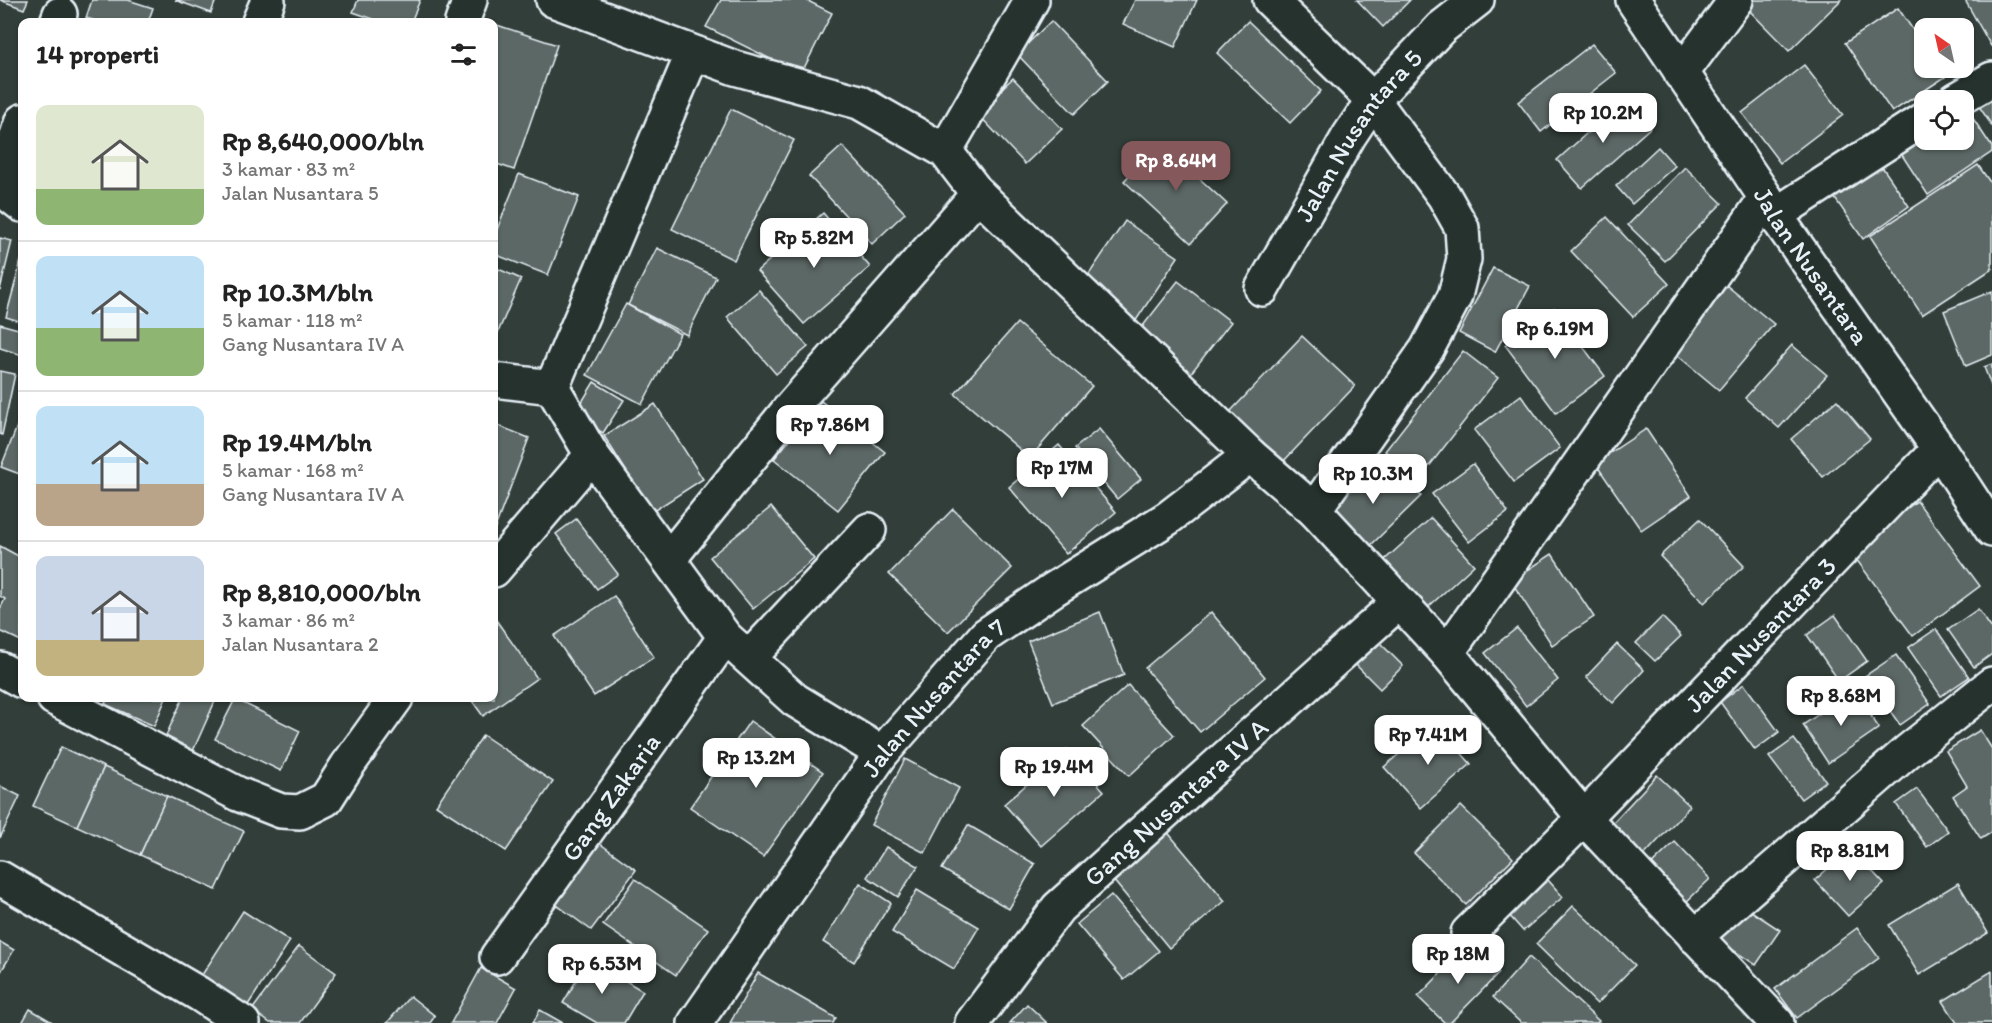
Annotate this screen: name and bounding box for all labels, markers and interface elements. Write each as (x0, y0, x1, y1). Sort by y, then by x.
north arrow (1914, 18, 1974, 78)
map controls (1914, 18, 1974, 150)
text: 14 properti (36, 38, 159, 70)
icon: filters (447, 38, 480, 71)
street label: Jalan Nusantara 5 (1288, 42, 1429, 227)
button: locate (1914, 90, 1974, 150)
pin: Rp 10.2M (1541, 93, 1665, 144)
text: Rp 10.2M (1563, 100, 1643, 124)
text: Rp 8,640,000/bln (222, 125, 424, 157)
icon: home (84, 129, 156, 201)
pin: Rp 8.64M (1114, 141, 1238, 192)
text: Rp 8.64M (1135, 148, 1217, 172)
text: 3 kamar · 83 m² (222, 157, 355, 181)
street label: Jalan Nusantara (1747, 180, 1877, 351)
text: Jalan Nusantara 5 (222, 181, 378, 205)
pin: Rp 5.82M (752, 218, 876, 269)
text: Rp 5.82M (774, 225, 854, 249)
text: Rp 10.3M/bln (222, 276, 373, 308)
icon: home (84, 280, 156, 352)
text: 5 kamar · 118 m² (222, 308, 363, 332)
pin: Rp 6.19M (1493, 309, 1617, 360)
text: Rp 6.19M (1516, 316, 1594, 340)
text: Gang Nusantara IV A (222, 332, 404, 356)
pin: Rp 7.86M (768, 405, 892, 456)
text: Rp 7.86M (790, 412, 870, 436)
text: Rp 19.4M/bln (222, 426, 372, 458)
icon: home (84, 430, 156, 502)
pin: Rp 17M (1013, 448, 1111, 499)
pin: Rp 10.3M (1311, 454, 1435, 505)
text: Rp 17M (1031, 455, 1093, 479)
text: 5 kamar · 168 m² (222, 458, 364, 482)
text: Rp 10.3M (1333, 461, 1413, 485)
text: Gang Nusantara IV A (222, 482, 404, 506)
street label: Jalan Nusantara 3 (1678, 550, 1843, 719)
text: Rp 8,810,000/bln (222, 576, 421, 608)
icon: home (84, 580, 156, 652)
text: 3 kamar · 86 m² (222, 608, 355, 632)
street label: Jalan Nusantara 7 (854, 611, 1011, 783)
text: Jalan Nusantara 2 (222, 632, 378, 656)
pin: Rp 8.68M (1779, 676, 1903, 727)
text: Rp 8.68M (1801, 683, 1881, 707)
street label: Gang Nusantara IV A (1077, 711, 1275, 893)
pin: Rp 7.41M (1366, 715, 1490, 766)
text: Rp 7.41M (1388, 722, 1468, 746)
street label: Gang Zakaria (554, 727, 667, 868)
pin: Rp 13.2M (694, 738, 818, 789)
text: Rp 13.2M (717, 745, 795, 769)
pin: Rp 19.4M (992, 747, 1116, 798)
text: Rp 19.4M (1014, 754, 1094, 778)
pin: Rp 8.81M (1788, 831, 1912, 882)
text: Rp 8.81M (1811, 838, 1890, 862)
pin: Rp 18M (1409, 934, 1507, 985)
text: Rp 18M (1426, 941, 1490, 965)
pin: Rp 6.53M (540, 944, 664, 995)
text: Rp 6.53M (562, 951, 642, 975)

